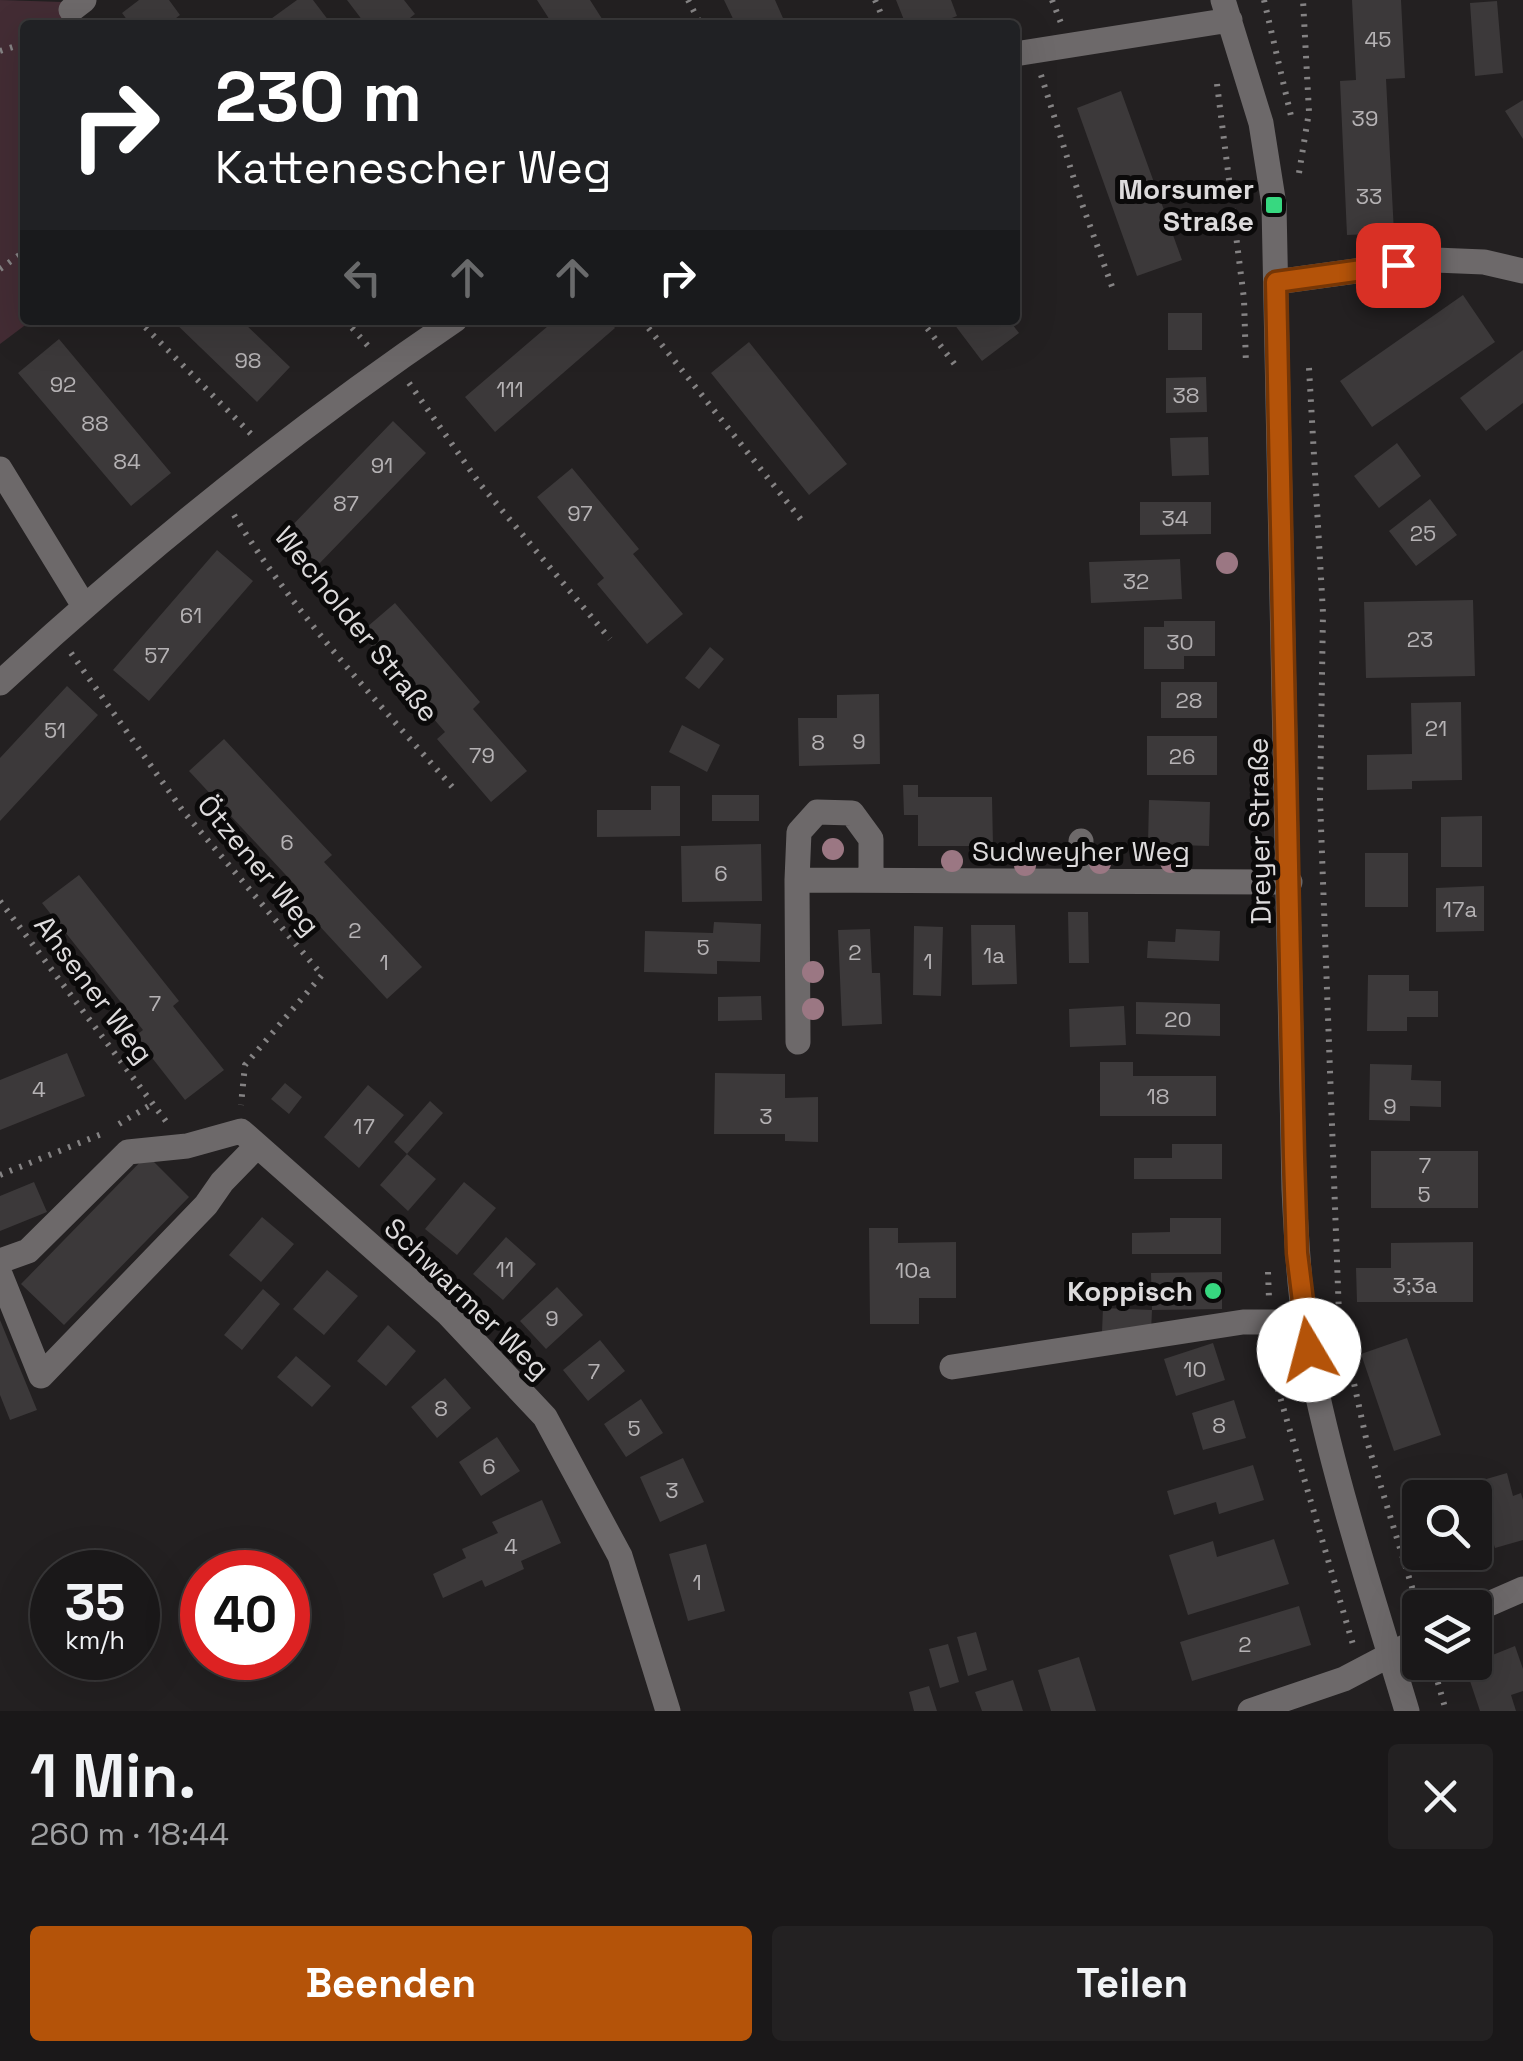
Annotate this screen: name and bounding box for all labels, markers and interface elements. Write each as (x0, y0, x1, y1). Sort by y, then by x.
house number: 45 (1365, 25, 1391, 53)
text: 230 m (215, 52, 422, 141)
icon: right (50, 60, 180, 190)
house number: 39 (1352, 104, 1378, 132)
text: Kattenescher Weg (215, 139, 612, 196)
place label: Morsumer Straße (1118, 171, 1254, 239)
house number: 33 (1356, 182, 1382, 210)
marker: Morsumer Straße (1263, 194, 1285, 216)
pin (1356, 223, 1441, 308)
icon: arrive (1371, 238, 1426, 293)
icon: left (335, 250, 390, 305)
icon: ahead (440, 250, 495, 305)
icon: ahead (545, 250, 600, 305)
icon: right (650, 250, 705, 305)
house number: 98 (234, 346, 262, 374)
house number: 92 (50, 370, 76, 398)
house number: 111 (496, 375, 524, 403)
house number: 38 (1173, 381, 1200, 409)
house number: 88 (81, 409, 109, 437)
house number: 84 (113, 447, 141, 475)
house number: 91 (371, 451, 393, 479)
house number: 87 (333, 489, 359, 517)
house number: 97 (567, 499, 593, 527)
house number: 34 (1161, 504, 1189, 532)
street label: Wecholder Straße (267, 519, 447, 729)
house number: 25 (1410, 519, 1436, 547)
house number: 32 (1123, 567, 1149, 595)
house number: 61 (180, 601, 202, 629)
house number: 23 (1407, 625, 1433, 653)
house number: 30 (1166, 628, 1194, 656)
house number: 57 (144, 641, 170, 669)
house number: 28 (1176, 686, 1202, 714)
house number: 21 (1425, 714, 1447, 742)
house number: 51 (44, 716, 66, 744)
house number: 9 (852, 727, 866, 755)
house number: 8 (811, 728, 825, 756)
street label: Dreyer Straße (1239, 737, 1279, 925)
house number: 79 (469, 741, 495, 769)
house number: 26 (1169, 742, 1195, 770)
street label: Ötzener Weg (190, 787, 328, 943)
house number: 6 (280, 828, 294, 856)
street label: Sudweyher Weg (972, 833, 1190, 869)
house number: 6 (714, 859, 728, 887)
house number: 17a (1443, 895, 1477, 923)
street label: Ahsener Weg (27, 908, 161, 1070)
house number: 2 (348, 916, 362, 944)
house number: 5 (696, 933, 710, 961)
house number: 2 (848, 938, 862, 966)
house number: 1a (983, 941, 1005, 969)
house number: 1 (923, 947, 933, 975)
house number: 1 (379, 948, 389, 976)
house number: 7 (149, 989, 161, 1017)
house number: 20 (1164, 1005, 1192, 1033)
house number: 4 (32, 1075, 46, 1103)
house number: 18 (1147, 1082, 1169, 1110)
house number: 9 (1383, 1092, 1397, 1120)
house number: 3 (759, 1102, 773, 1130)
house number: 17 (353, 1112, 375, 1140)
house number: 7 (1419, 1151, 1431, 1179)
house number: 5 (1417, 1180, 1431, 1208)
street label: Schwarmer Weg (377, 1210, 557, 1386)
house number: 11 (496, 1255, 514, 1283)
house number: 10a (895, 1256, 931, 1284)
house number: 3;3a (1393, 1271, 1438, 1299)
place label: Koppisch (1067, 1273, 1193, 1309)
marker: Koppisch (1202, 1280, 1224, 1302)
position arrow (1257, 1298, 1361, 1402)
house number: 9 (545, 1304, 559, 1332)
house number: 10 (1183, 1355, 1207, 1383)
house number: 7 (588, 1357, 600, 1385)
house number: 8 (434, 1394, 448, 1422)
house number: 8 (1212, 1411, 1226, 1439)
house number: 5 (627, 1414, 641, 1442)
house number: 6 (482, 1452, 496, 1480)
house number: 3 (665, 1476, 679, 1504)
map controls (1402, 1480, 1492, 1680)
button: search (1402, 1480, 1492, 1570)
house number: 4 (504, 1532, 518, 1560)
speed limit sign: 40 (180, 1550, 310, 1680)
house number: 1 (692, 1568, 702, 1596)
text: 35 (65, 1571, 125, 1635)
button: layers (1402, 1590, 1492, 1680)
text: km/h (65, 1624, 125, 1656)
house number: 2 (1238, 1630, 1252, 1658)
text: 1 Min. (30, 1738, 196, 1815)
button: close (1388, 1744, 1493, 1849)
text: 260 m · 18:44 (30, 1814, 229, 1854)
button: Beenden (30, 1926, 752, 2041)
button: Teilen (772, 1926, 1493, 2041)

